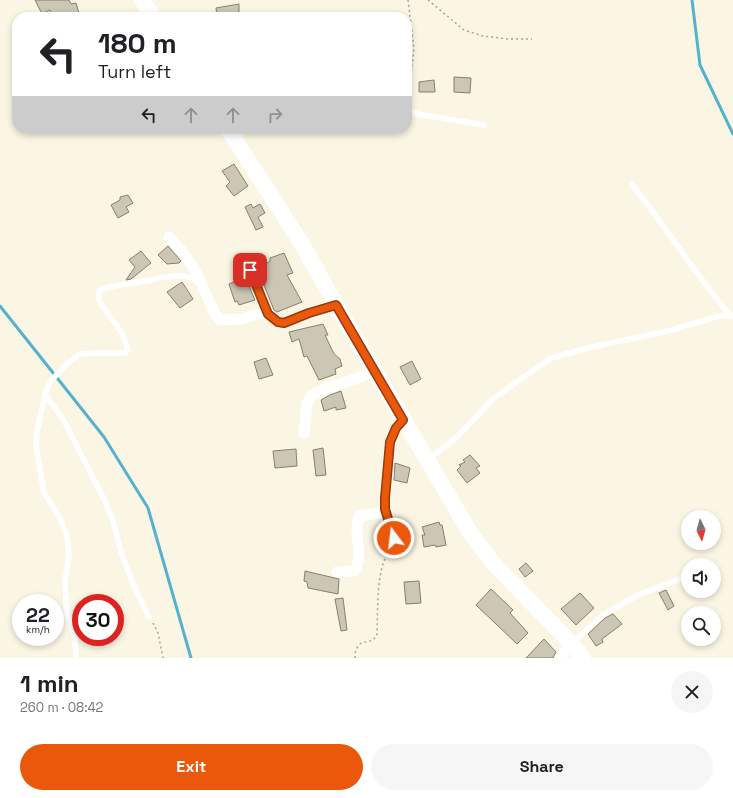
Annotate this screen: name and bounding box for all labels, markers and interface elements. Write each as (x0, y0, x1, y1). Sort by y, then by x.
text: 180 m (98, 25, 177, 61)
icon: left (32, 28, 84, 80)
text: Turn left (98, 60, 171, 83)
icon: left (138, 104, 160, 126)
icon: ahead (180, 104, 202, 126)
icon: ahead (222, 104, 244, 126)
icon: right (264, 104, 286, 126)
pin (233, 253, 267, 287)
icon: arrive (239, 259, 261, 281)
north arrow (681, 510, 721, 550)
map controls (681, 510, 721, 646)
position arrow (373, 517, 415, 559)
button: sound (681, 558, 721, 598)
speed limit sign: 30 (72, 594, 124, 646)
text: 22 (26, 602, 50, 628)
button: search (681, 606, 721, 646)
text: km/h (26, 623, 50, 636)
text: 1 min (20, 668, 79, 699)
button: close (671, 671, 713, 713)
text: 260 m · 08:42 (20, 699, 103, 716)
button: Exit (20, 744, 363, 790)
button: Share (371, 744, 713, 790)

